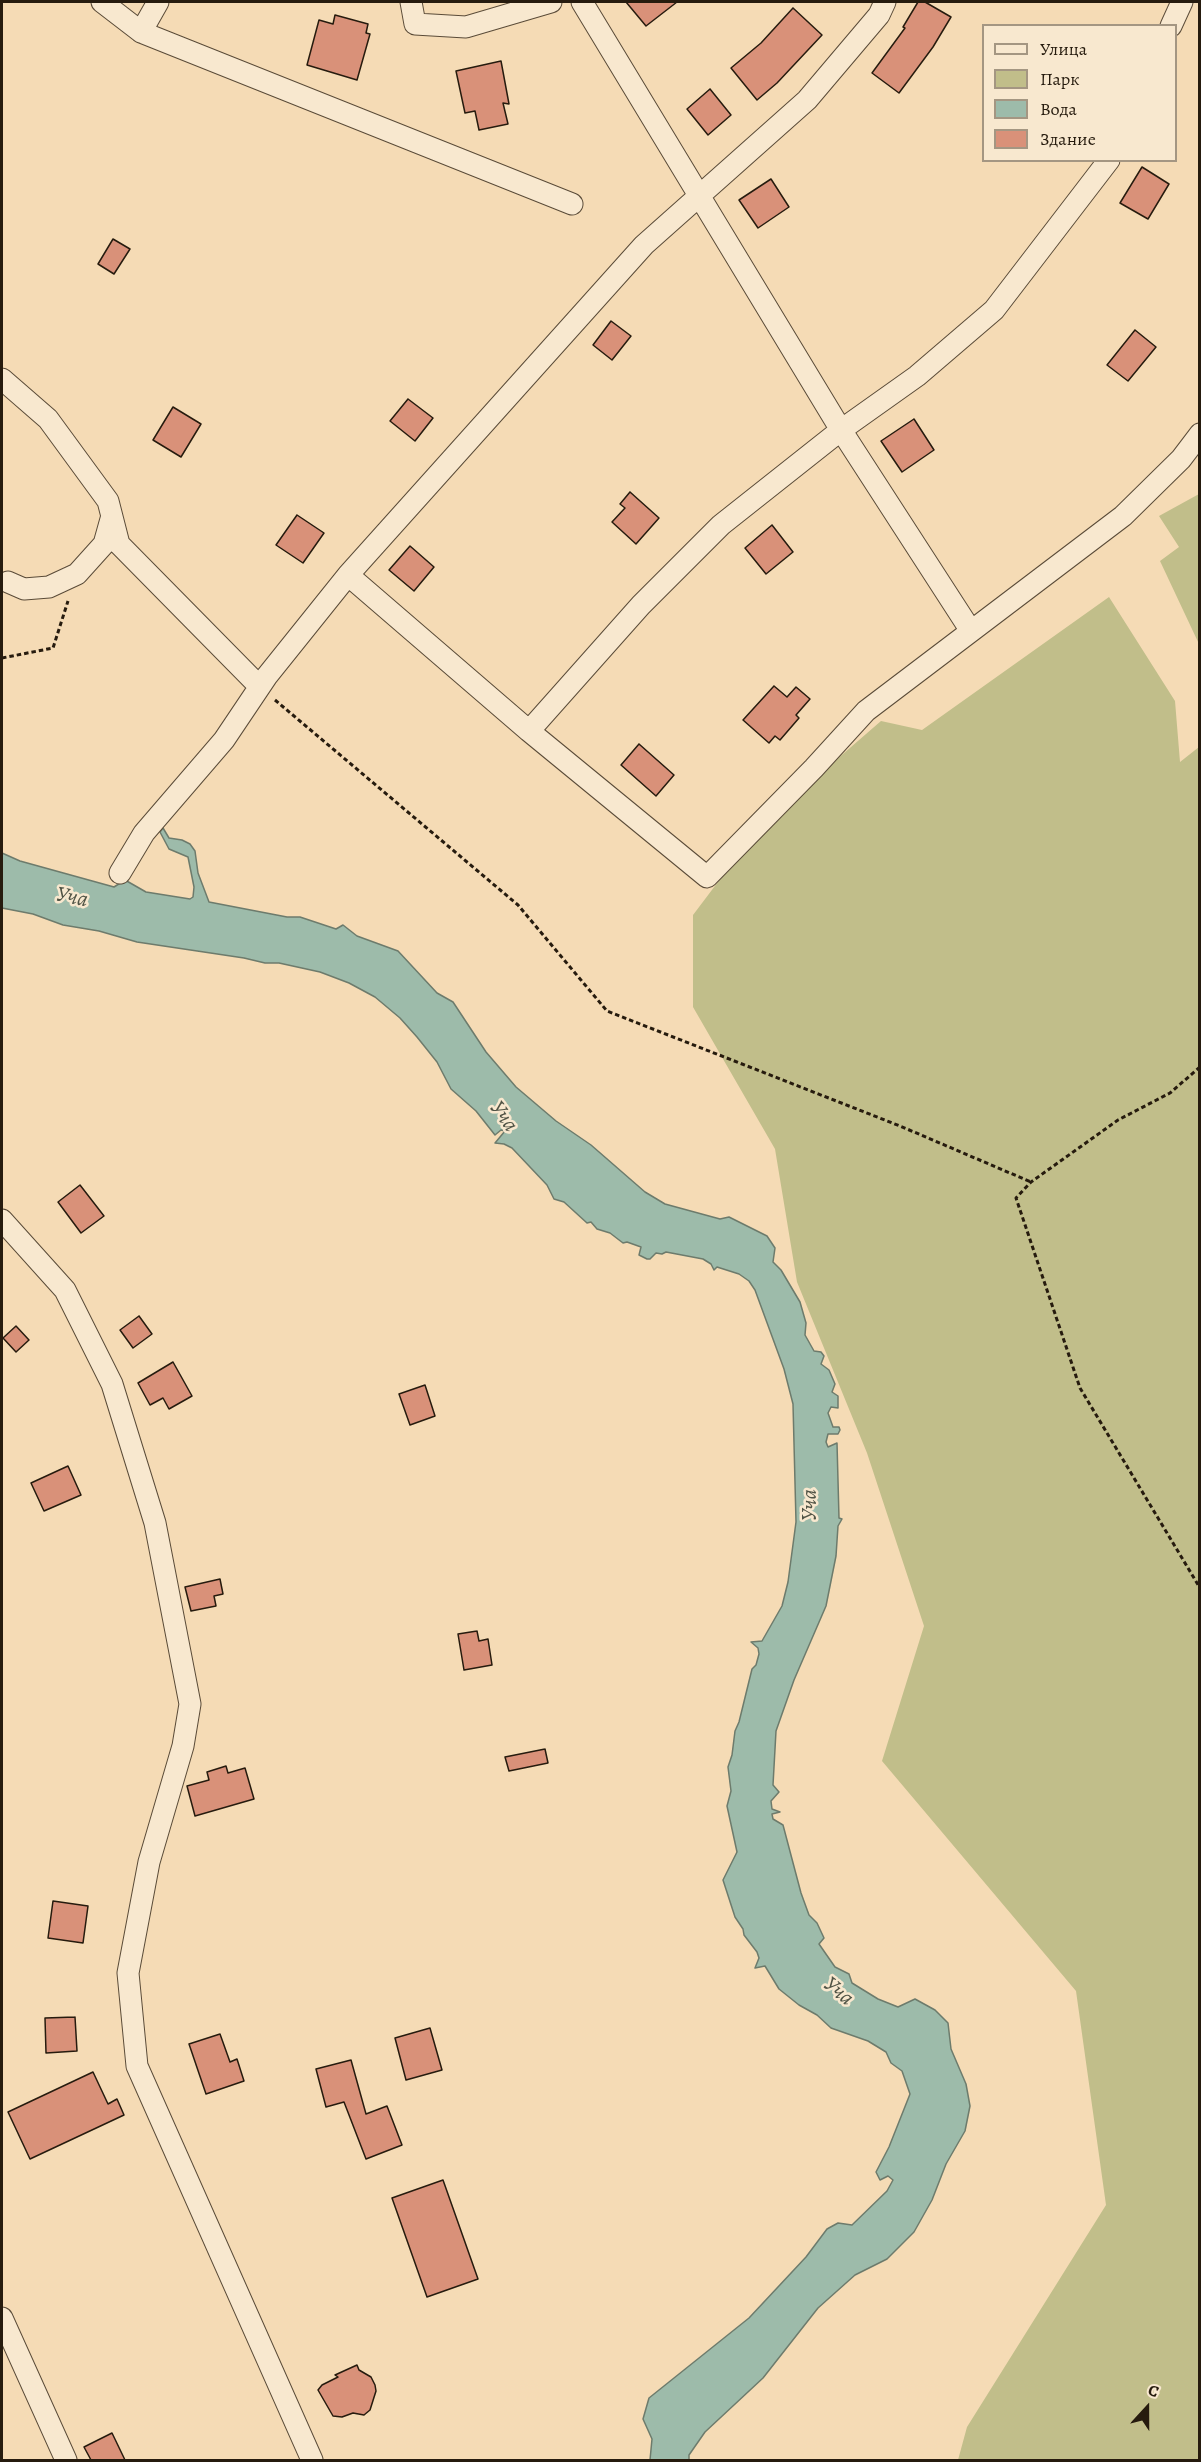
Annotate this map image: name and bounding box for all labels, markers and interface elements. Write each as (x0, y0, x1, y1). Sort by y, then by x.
legend (982, 24, 1177, 162)
text: Улица (1040, 37, 1087, 61)
text: Парк (1040, 67, 1080, 91)
text: Вода (1040, 97, 1077, 121)
text: Здание (1040, 127, 1096, 151)
water label: Уча (54, 882, 90, 914)
water label: Уча (483, 1096, 523, 1138)
water label: Уча (798, 1489, 824, 1521)
water label: Уча (817, 1972, 859, 2012)
north arrow (1117, 2378, 1177, 2438)
text: С (1145, 2379, 1162, 2403)

